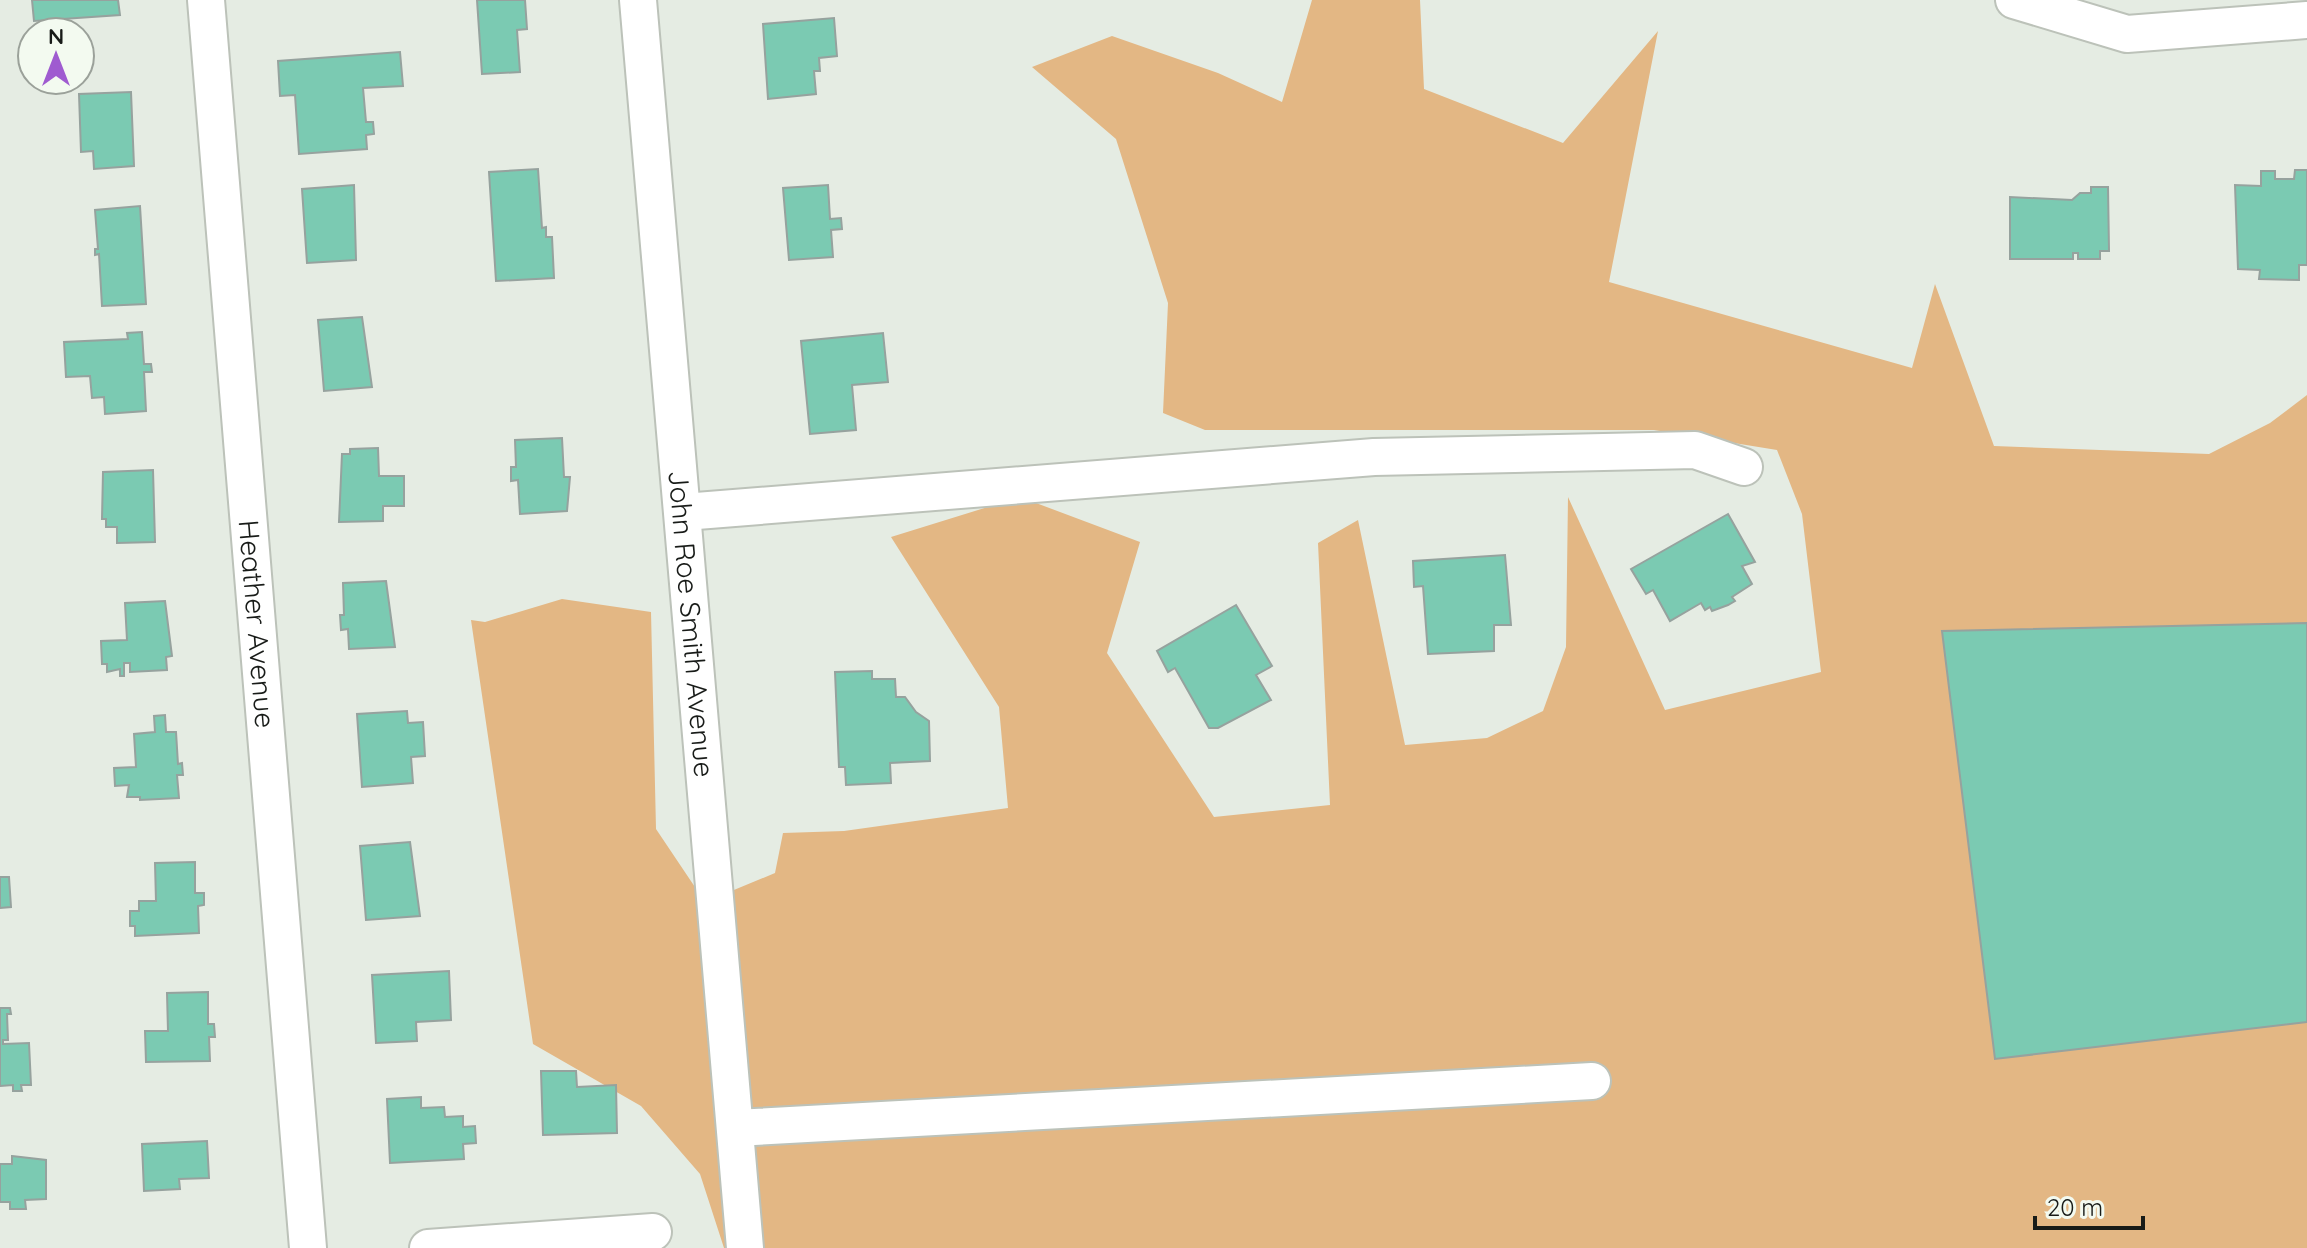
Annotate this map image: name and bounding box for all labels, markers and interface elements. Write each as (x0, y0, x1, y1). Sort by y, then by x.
north arrow (16, 16, 96, 96)
text: N (48, 22, 64, 50)
street label: John Roe Smith Avenue (661, 469, 723, 779)
street label: Heather Avenue (232, 519, 283, 729)
scale bar (2035, 1180, 2143, 1230)
text: 20 m (2047, 1192, 2103, 1222)

